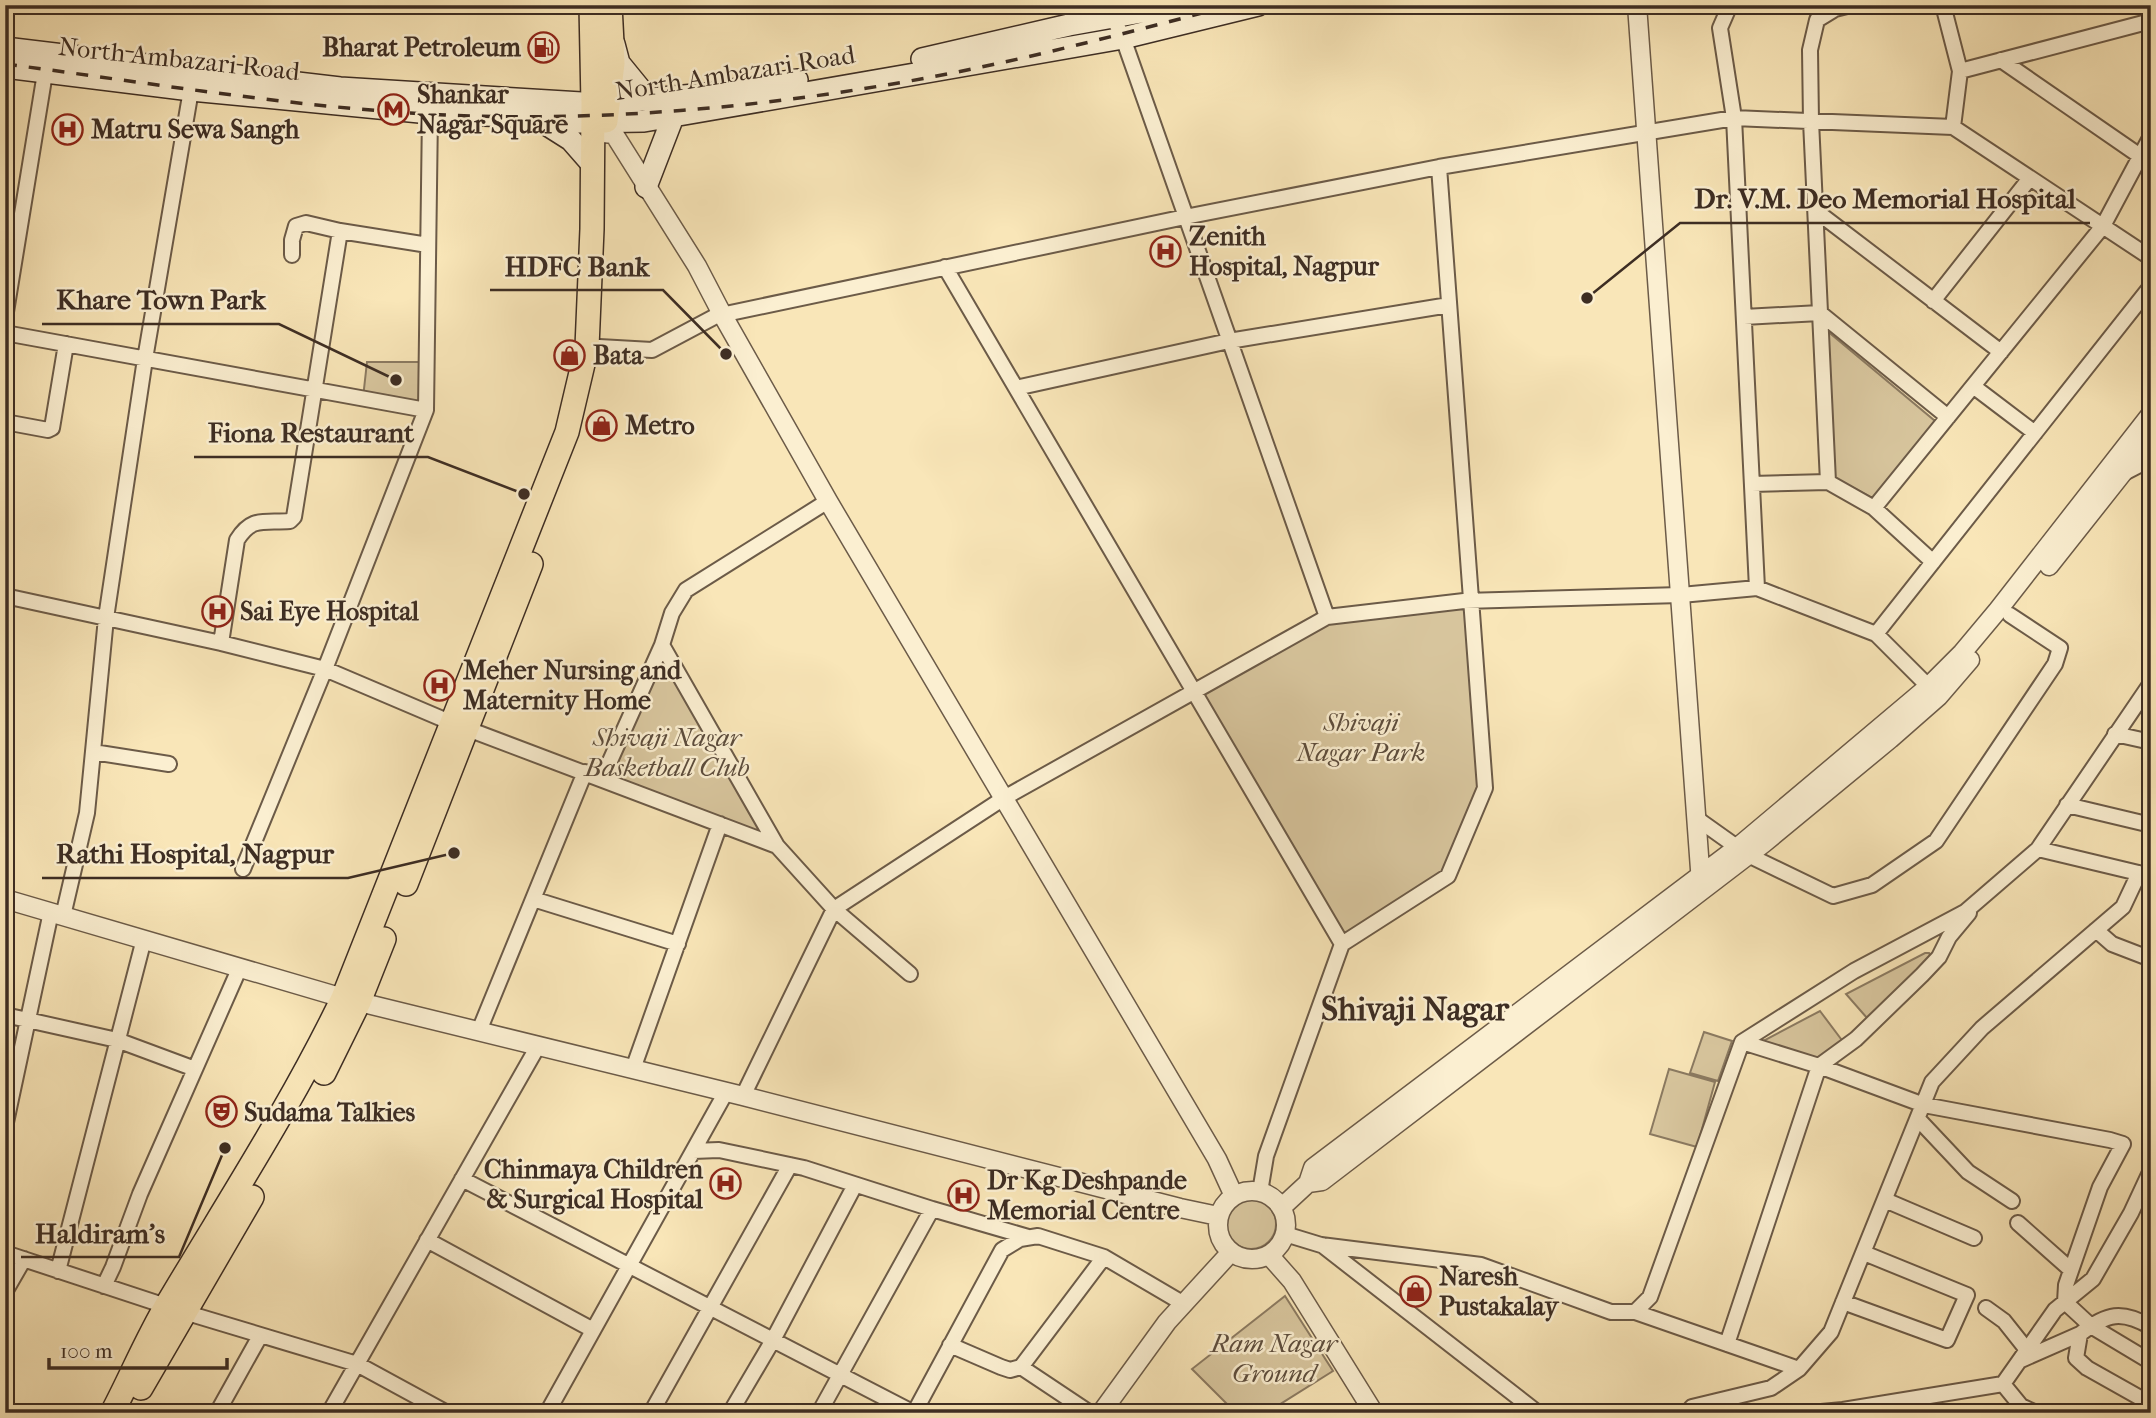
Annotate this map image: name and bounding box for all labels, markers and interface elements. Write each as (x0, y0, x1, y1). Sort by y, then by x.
fuel station icon: Bharat Petroleum (527, 30, 561, 64)
street label: North Ambazari Road (57, 31, 302, 87)
place label: Bharat Petroleum (322, 32, 521, 63)
street label: North Ambazari Road (613, 39, 858, 107)
place label: Shankar Nagar Square (417, 79, 568, 140)
metro station icon: Shankar Nagar Square (377, 92, 411, 126)
hospital icon: Matru Sewa Sangh (51, 112, 85, 146)
place label: Matru Sewa Sangh (91, 114, 300, 145)
callout: Dr. V.M. Deo Memorial Hospital (1680, 174, 2090, 223)
text: Dr. V.M. Deo Memorial Hospital (1694, 182, 2076, 215)
place label: Zenith Hospital, Nagpur (1189, 221, 1380, 282)
hospital icon: Zenith Hospital, Nagpur (1149, 234, 1183, 268)
callout: HDFC Bank (490, 241, 663, 290)
text: HDFC Bank (505, 250, 651, 283)
callout: Khare Town Park (42, 275, 279, 324)
text: Khare Town Park (56, 283, 267, 316)
shop icon: Bata (553, 338, 587, 372)
place label: Bata (593, 340, 644, 371)
callout: Fiona Restaurant (194, 408, 428, 457)
shop icon: Metro (585, 408, 619, 442)
place label: Metro (625, 410, 695, 441)
text: Fiona Restaurant (208, 416, 415, 449)
hospital icon: Sai Eye Hospital (200, 594, 234, 628)
place label: Sai Eye Hospital (240, 596, 420, 627)
place label: Meher Nursing and Maternity Home (463, 655, 682, 716)
hospital icon: Meher Nursing and Maternity Home (423, 668, 457, 702)
park label: Shivaji Nagar Park (1296, 707, 1425, 768)
park label: Shivaji Nagar Basketball Club (583, 722, 750, 783)
callout: Rathi Hospital, Nagpur (42, 829, 348, 878)
text: Rathi Hospital, Nagpur (56, 837, 335, 870)
district label: Shivaji Nagar (1321, 990, 1510, 1029)
theatre icon: Sudama Talkies (204, 1095, 238, 1129)
place label: Sudama Talkies (244, 1097, 416, 1128)
place label: Chinmaya Children & Surgical Hospital (484, 1154, 704, 1215)
place label: Dr Kg Deshpande Memorial Centre (987, 1165, 1187, 1226)
hospital icon: Chinmaya Children & Surgical Hospital (709, 1167, 743, 1201)
hospital icon: Dr Kg Deshpande Memorial Centre (947, 1178, 981, 1212)
callout: Haldiram's (21, 1208, 179, 1257)
text: Haldiram's (35, 1217, 165, 1250)
place label: Naresh Pustakalay (1439, 1261, 1560, 1322)
shop icon: Naresh Pustakalay (1399, 1274, 1433, 1308)
scale bar (49, 1327, 228, 1371)
park label: Ram Nagar Ground (1209, 1328, 1340, 1389)
text: 100 m (60, 1339, 113, 1363)

